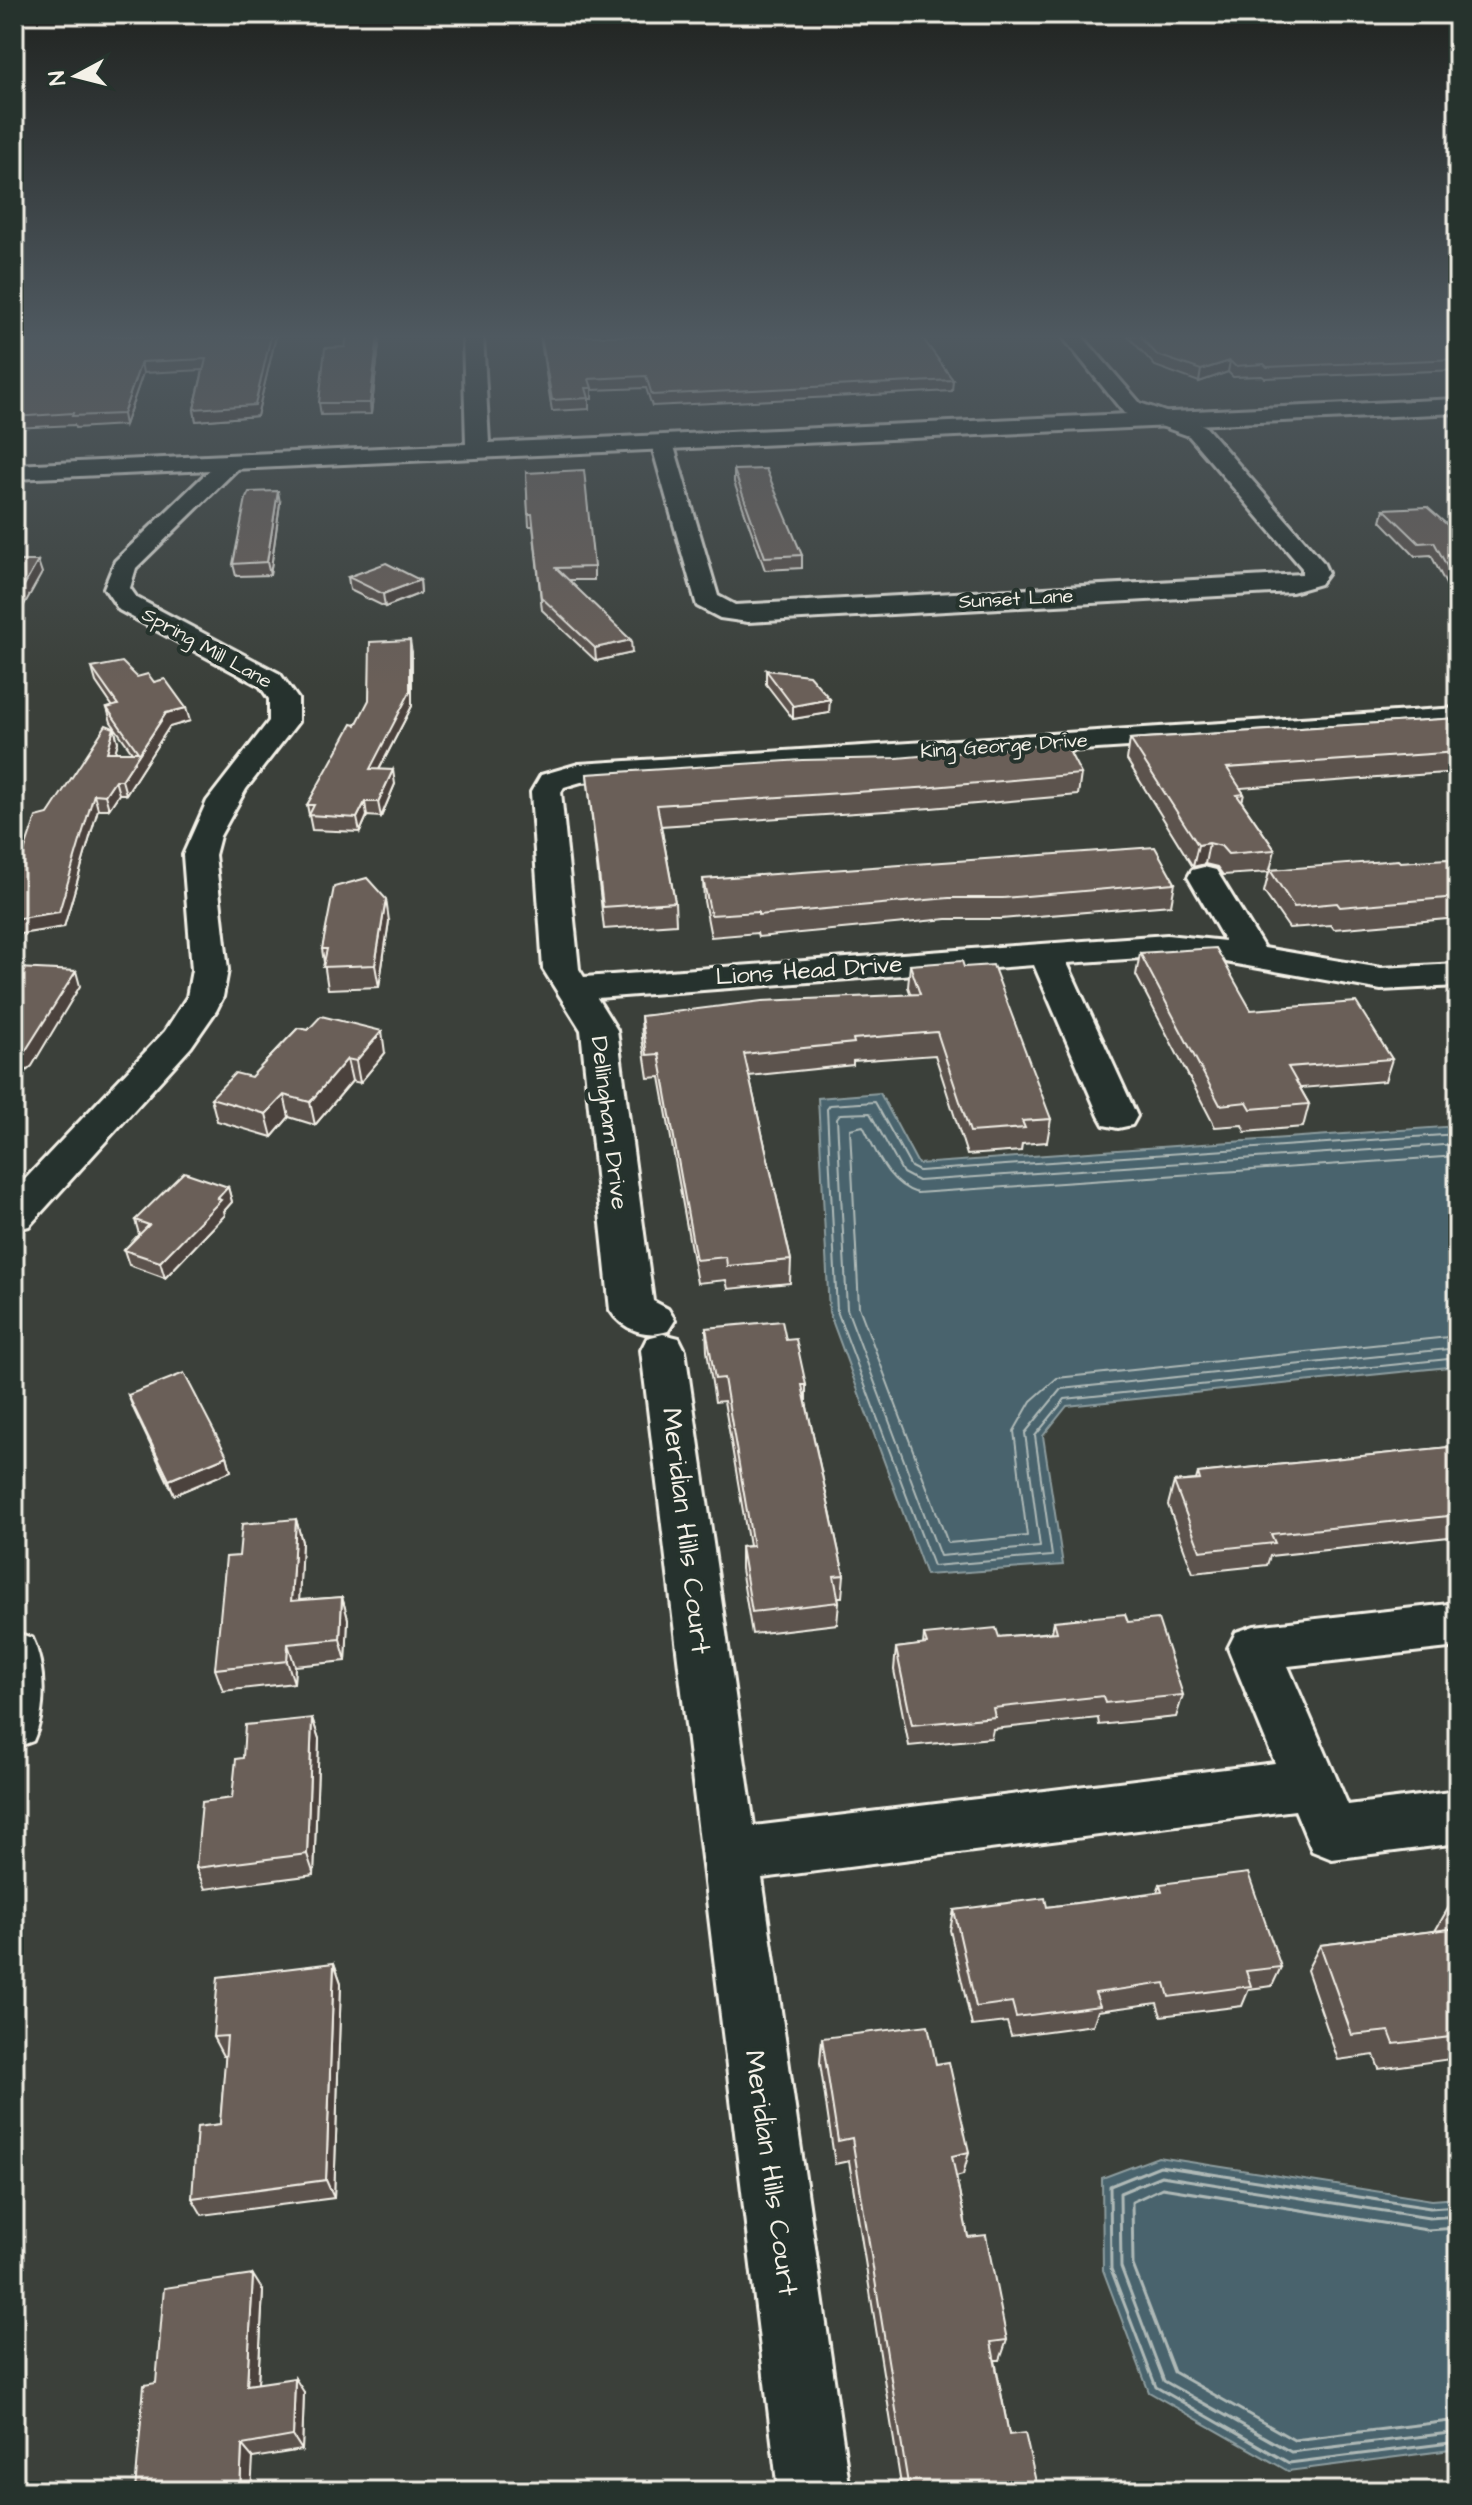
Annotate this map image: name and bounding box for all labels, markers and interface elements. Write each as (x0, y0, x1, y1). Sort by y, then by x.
north arrow (36, 36, 116, 116)
text: N (41, 69, 74, 87)
street label: Sunset Lane (958, 582, 1074, 616)
street label: Spring Mill Lane (136, 601, 277, 696)
street label: King George Drive (919, 726, 1089, 767)
street label: Lions Head Drive (715, 948, 903, 994)
street label: Dellingham Drive (581, 1034, 636, 1212)
street label: Meridian Hills Court (652, 1406, 721, 1657)
street label: Meridian Hills Court (734, 2048, 808, 2299)

